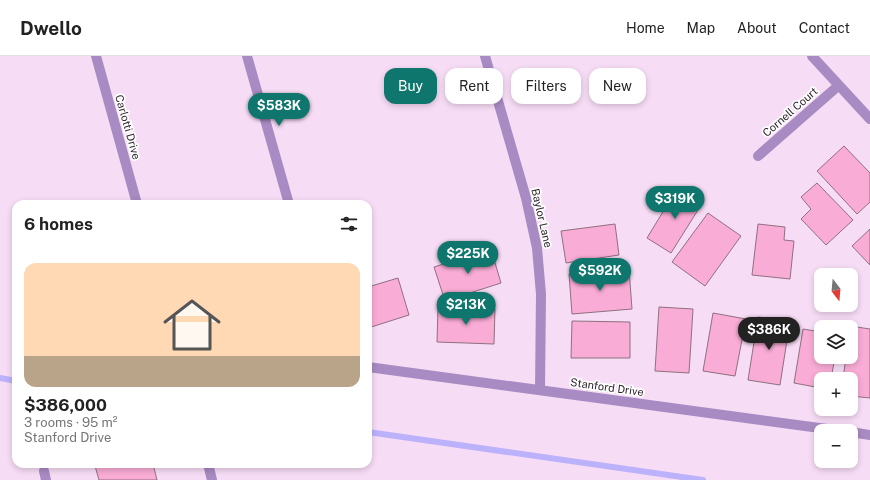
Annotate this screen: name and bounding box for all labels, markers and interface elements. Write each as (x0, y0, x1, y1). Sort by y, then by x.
text: Dwello (20, 17, 82, 39)
text: Home (626, 20, 665, 36)
text: Map (687, 20, 715, 36)
text: About (737, 20, 777, 36)
text: Contact (799, 20, 850, 36)
chip: Buy (384, 68, 437, 104)
chip: Rent (445, 68, 503, 104)
chip: Filters (511, 68, 581, 104)
chip: New (589, 68, 646, 104)
street label: Cornell Court (760, 85, 820, 139)
street label: Carlotti Drive (113, 93, 143, 161)
pin: $583K (251, 93, 307, 127)
text: $583K (257, 98, 301, 113)
pin: $319K (647, 186, 703, 220)
street label: Baylor Lane (529, 187, 555, 249)
text: $319K (655, 191, 695, 206)
icon: filters (338, 213, 360, 235)
text: 6 homes (24, 214, 93, 234)
pin: $225K (440, 241, 496, 275)
text: $225K (446, 246, 490, 261)
pin: $592K (572, 258, 628, 292)
text: $592K (578, 263, 622, 278)
north arrow (814, 268, 858, 312)
map controls (814, 268, 858, 468)
icon: home (156, 289, 228, 361)
pin: $213K (438, 292, 494, 326)
text: $213K (446, 297, 486, 312)
pin: $386K (741, 317, 797, 351)
button: layers (814, 320, 858, 364)
text: $386K (747, 322, 791, 337)
button: + (814, 372, 858, 416)
street label: Stanford Drive (570, 376, 644, 398)
text: $386,000 (24, 395, 107, 415)
text: 3 rooms · 95 m² (24, 415, 118, 430)
button: − (814, 424, 858, 468)
text: Stanford Drive (24, 430, 111, 445)

